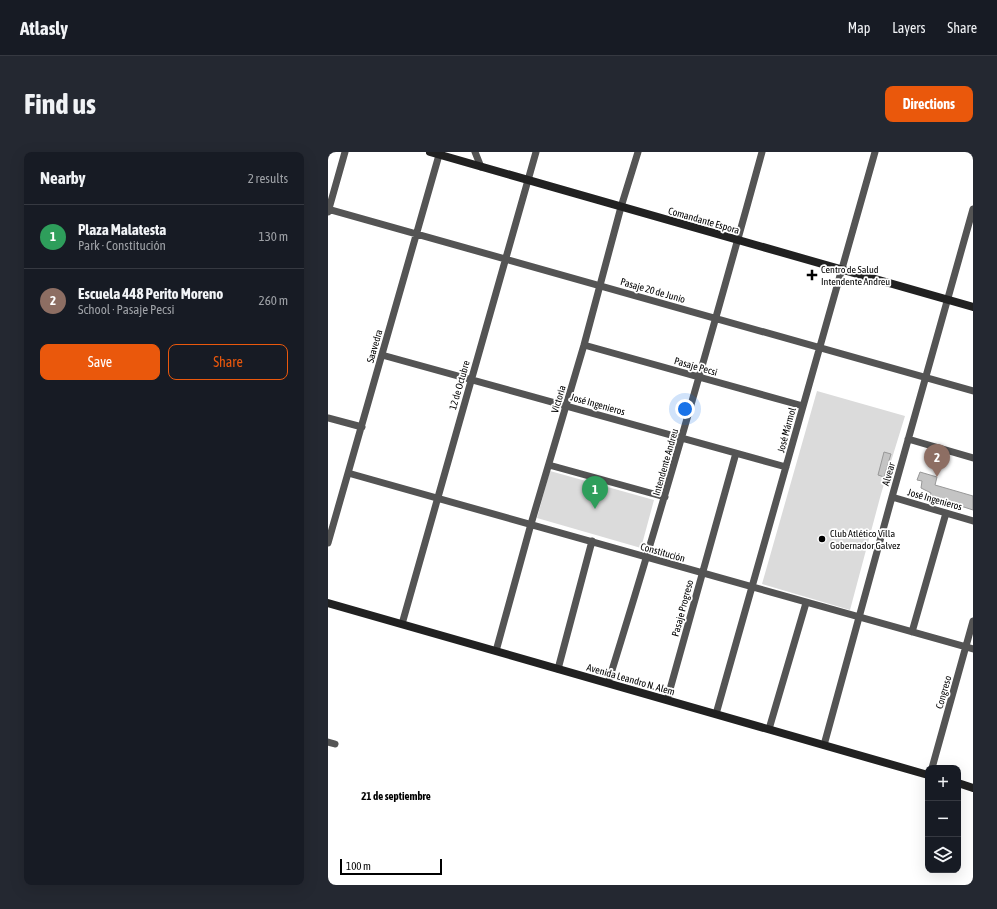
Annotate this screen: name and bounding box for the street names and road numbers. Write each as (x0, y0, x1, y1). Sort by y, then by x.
street label: Comandante Espora (667, 205, 741, 236)
street label: Pasaje 20 de Junio (619, 276, 687, 305)
street label: Saavedra (364, 328, 385, 364)
street label: Pasaje Pecsi (673, 355, 719, 378)
street label: 12 de Octubre (447, 359, 472, 411)
street label: Victoria (549, 384, 568, 414)
street label: José Ingenieros (569, 391, 627, 418)
street label: José Mármol (775, 406, 798, 454)
street label: Intendente Andreu (651, 427, 680, 497)
street label: Alvear (880, 460, 897, 487)
street label: José Ingenieros (906, 486, 964, 513)
street label: Constitución (639, 541, 687, 564)
street label: Pasaje Progreso (670, 578, 695, 638)
street label: Avenida Leandro N. Alem (585, 662, 676, 697)
street label: Congreso (933, 674, 954, 710)

